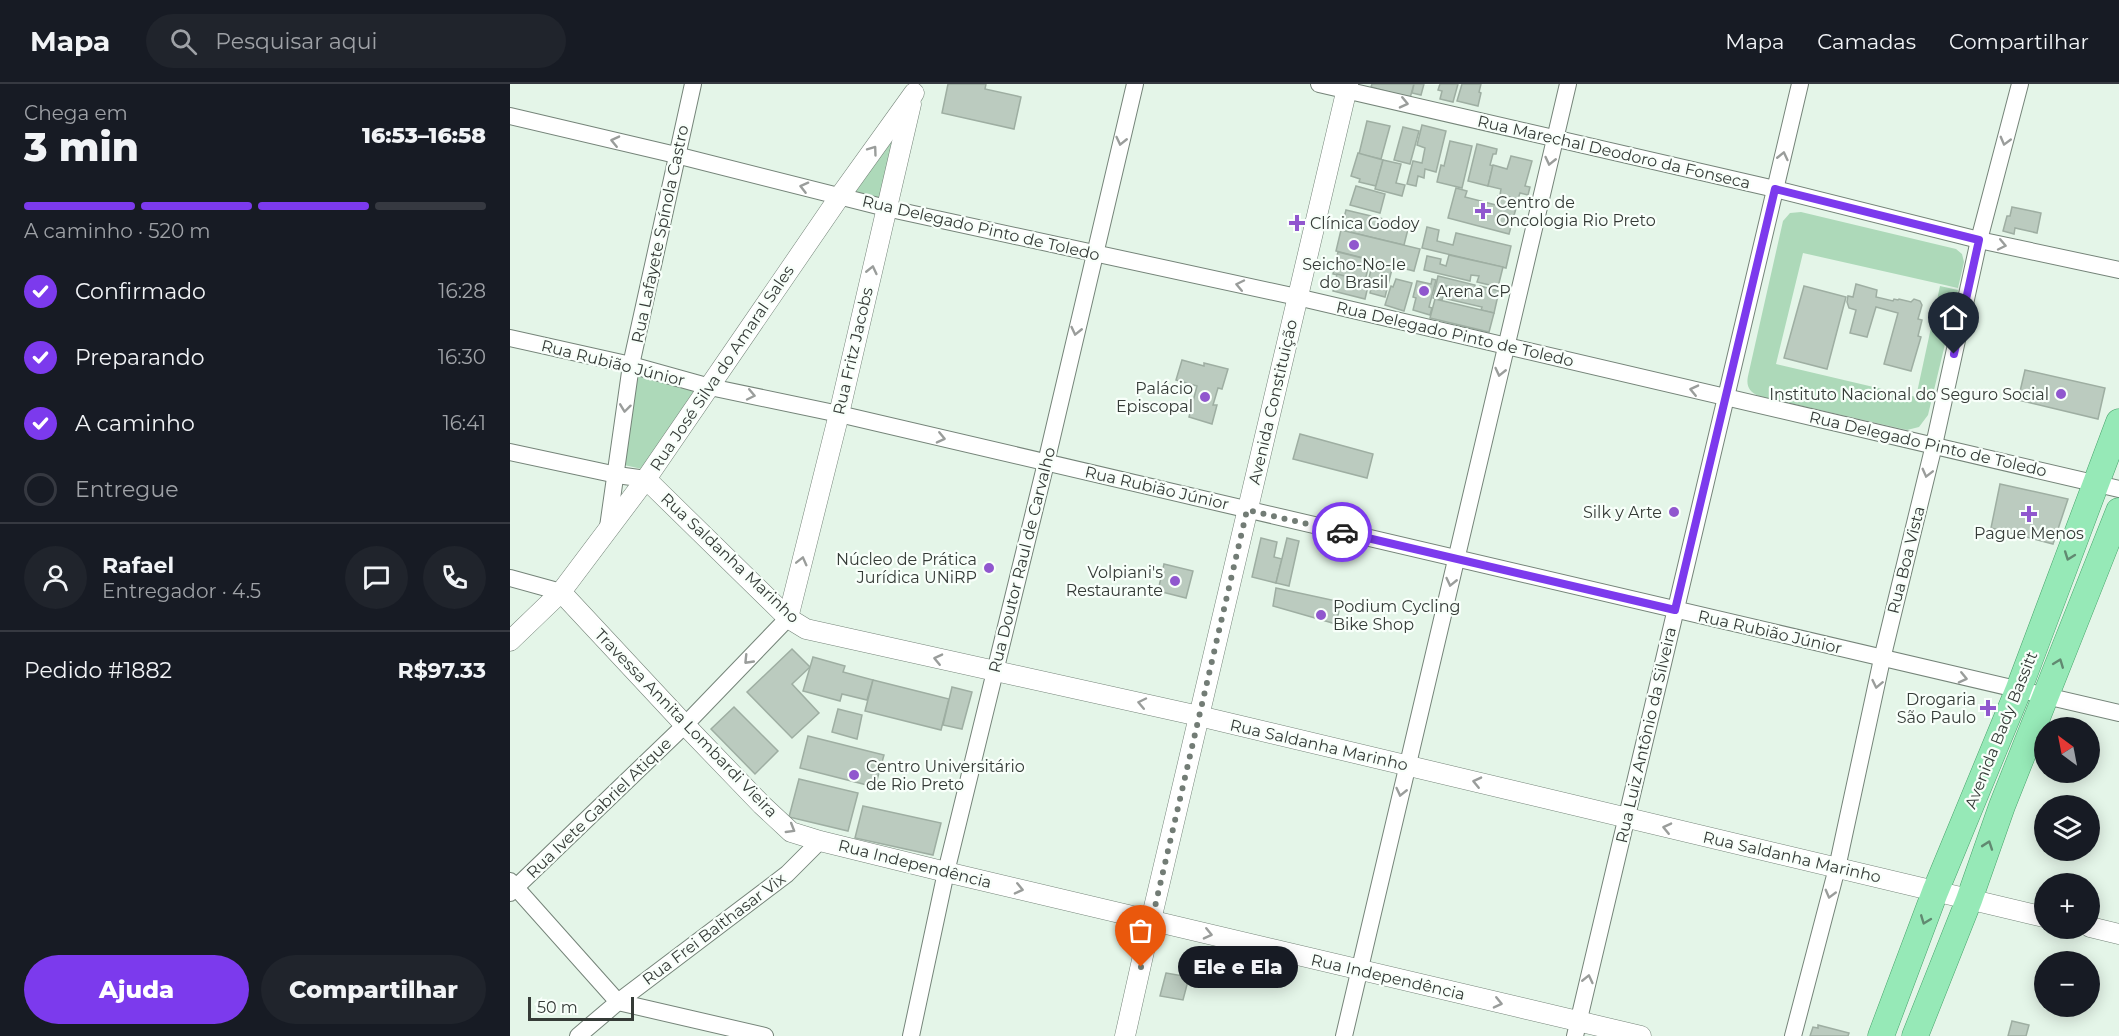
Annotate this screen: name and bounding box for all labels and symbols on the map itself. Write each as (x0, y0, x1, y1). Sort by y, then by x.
one-way arrow (1398, 96, 1408, 109)
street label: Rua Marechal Deodoro da Fonseca (1476, 111, 1752, 193)
street label: Rua Lafayete Spínola Castro (628, 123, 692, 345)
one-way arrow (610, 135, 620, 148)
one-way arrow (2000, 135, 2012, 145)
one-way arrow (1115, 136, 1128, 146)
one-way arrow (866, 146, 877, 157)
one-way arrow (1775, 151, 1788, 161)
one-way arrow (1544, 156, 1557, 166)
one-way arrow (799, 182, 809, 195)
street label: Rua Delegado Pinto de Toledo (860, 191, 1102, 265)
place label: Centro de Oncologia Rio Preto (1496, 193, 1656, 230)
marker: Centro de Oncologia Rio Preto (1474, 202, 1492, 220)
marker: Clínica Godoy (1288, 214, 1306, 232)
place label: Clínica Godoy (1310, 214, 1420, 233)
marker: Seicho-No-Ie do Brasil (1347, 238, 1361, 252)
one-way arrow (1997, 238, 2007, 251)
place label: Seicho-No-Ie do Brasil (1302, 255, 1406, 292)
street label: Rua José Silva do Amaral Sales (646, 261, 798, 474)
one-way arrow (865, 265, 878, 275)
one-way arrow (1235, 279, 1245, 292)
place label: Arena CP (1436, 282, 1511, 301)
marker: Arena CP (1417, 284, 1431, 298)
street label: Rua Fritz Jacobs (829, 285, 877, 417)
pin (1928, 292, 1979, 354)
street label: Rua Delegado Pinto de Toledo (1334, 297, 1576, 371)
street label: Avenida Constituição (1245, 317, 1301, 487)
one-way arrow (1071, 325, 1084, 335)
street label: Rua Rubião Júnior (539, 336, 687, 390)
one-way arrow (1495, 366, 1508, 376)
place label: Palácio Episcopal (1116, 379, 1193, 416)
one-way arrow (1689, 384, 1699, 397)
place label: Instituto Nacional do Seguro Social (1769, 385, 2049, 404)
marker: Instituto Nacional do Seguro Social (2054, 387, 2068, 401)
one-way arrow (745, 388, 755, 401)
marker: Palácio Episcopal (1198, 390, 1212, 404)
one-way arrow (620, 404, 632, 413)
street label: Rua Delegado Pinto de Toledo (1807, 407, 2049, 481)
one-way arrow (936, 431, 946, 444)
street label: Rua Doutor Raul de Carvalho (985, 445, 1059, 675)
street label: Rua Rubião Júnior (1083, 462, 1231, 514)
one-way arrow (1921, 468, 1934, 478)
street label: Rua Saldanha Marinho (657, 489, 803, 627)
courier (1312, 502, 1372, 562)
place label: Silk y Arte (1583, 503, 1662, 522)
street label: Rua Boa Vista (1883, 504, 1929, 616)
marker: Silk y Arte (1667, 505, 1681, 519)
marker: Pague Menos (2022, 507, 2036, 521)
place label: Pague Menos (1974, 524, 2084, 543)
place label: Núcleo de Prática Jurídica UNiRP (836, 550, 977, 587)
one-way arrow (2063, 550, 2076, 560)
one-way arrow (795, 557, 808, 567)
marker: Núcleo de Prática Jurídica UNiRP (982, 561, 996, 575)
place label: Volpiani's Restaurante (1066, 563, 1163, 600)
marker: Volpiani's Restaurante (1168, 574, 1182, 588)
one-way arrow (1445, 577, 1458, 587)
place label: Podium Cycling Bike Shop (1333, 597, 1460, 634)
street label: Rua Rubião Júnior (1696, 606, 1844, 658)
marker: Podium Cycling Bike Shop (1314, 608, 1328, 622)
street label: Travessa Annita Lombardi Vieira (591, 625, 781, 821)
street label: Rua Luiz Antônio da Silveira (1612, 625, 1680, 845)
street label: Avenida Bady Bassitt (1961, 648, 2041, 811)
one-way arrow (744, 653, 755, 664)
one-way arrow (934, 653, 944, 666)
one-way arrow (2052, 658, 2064, 669)
one-way arrow (1958, 670, 1968, 683)
one-way arrow (1871, 678, 1884, 688)
place label: Drogaria São Paulo (1897, 690, 1976, 727)
one-way arrow (1137, 698, 1147, 711)
marker: Drogaria São Paulo (1981, 701, 1995, 715)
street label: Rua Saldanha Marinho (1228, 715, 1410, 775)
north arrow (2034, 717, 2100, 783)
street label: Rua Ivete Gabriel Atique (523, 734, 675, 882)
place label: Centro Universitário de Rio Preto (866, 757, 1025, 794)
marker: Centro Universitário de Rio Preto (847, 768, 861, 782)
one-way arrow (1473, 777, 1483, 790)
one-way arrow (1396, 787, 1409, 797)
one-way arrow (785, 822, 796, 833)
one-way arrow (1662, 822, 1672, 835)
street label: Rua Saldanha Marinho (1701, 827, 1883, 887)
street label: Rua Independência (836, 836, 994, 892)
one-way arrow (1981, 840, 1994, 850)
street label: Rua Frei Balthasar Vix (639, 869, 790, 989)
one-way arrow (1014, 882, 1024, 895)
one-way arrow (1825, 889, 1838, 899)
pin (1115, 905, 1166, 967)
one-way arrow (1919, 914, 1932, 924)
one-way arrow (1203, 926, 1213, 939)
callout: Ele e Ela (1177, 946, 1297, 988)
street label: Rua Independência (1309, 950, 1467, 1004)
one-way arrow (1581, 974, 1594, 984)
scale bar (528, 994, 634, 1022)
one-way arrow (1493, 995, 1503, 1008)

